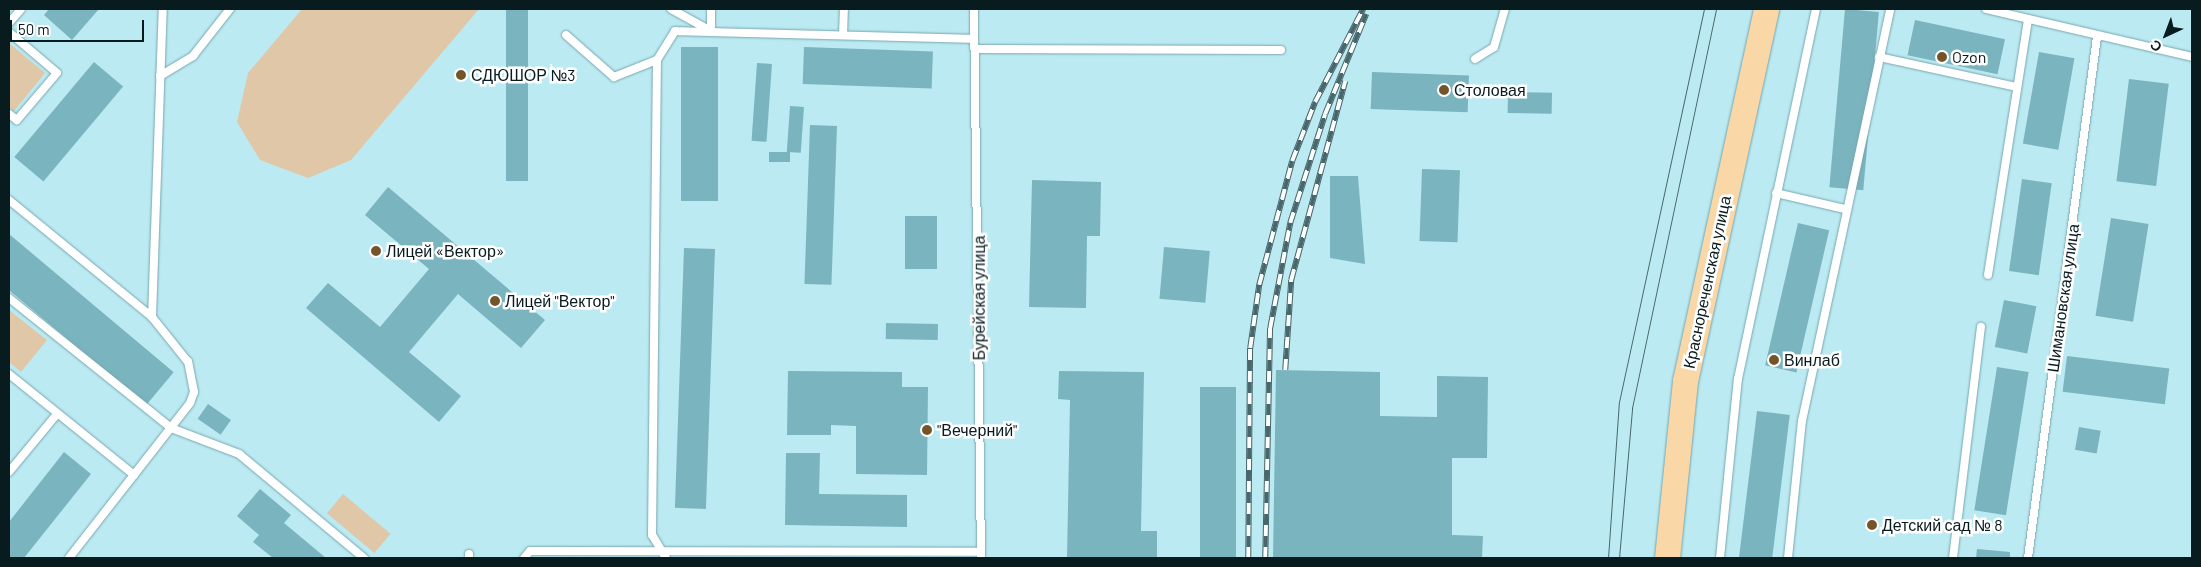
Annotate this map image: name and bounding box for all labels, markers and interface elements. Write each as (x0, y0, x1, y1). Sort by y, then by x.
scale bar (12, 10, 146, 42)
north arrow (2141, 10, 2191, 60)
text: 50 m (18, 20, 50, 38)
text: С (2146, 37, 2165, 56)
place label: Ozon (1952, 47, 1986, 67)
marker: Ozon (1936, 51, 1948, 63)
place label: СДЮШОР №3 (471, 65, 576, 85)
marker: СДЮШОР №3 (455, 69, 467, 81)
place label: Столовая (1454, 80, 1526, 100)
marker: Столовая (1438, 84, 1450, 96)
street label: Краснореченская улица (1679, 194, 1735, 370)
street label: Шимановская улица (2043, 223, 2083, 373)
street label: Бурейская улица (969, 236, 989, 360)
place label: Лицей «Вектор» (386, 241, 504, 261)
marker: Лицей «Вектор» (370, 245, 382, 257)
place label: Лицей "Вектор" (505, 291, 615, 311)
marker: Лицей "Вектор" (489, 295, 501, 307)
place label: Винлаб (1784, 350, 1840, 370)
marker: Винлаб (1768, 354, 1780, 366)
place label: "Вечерний" (937, 420, 1017, 440)
marker: "Вечерний" (921, 424, 933, 436)
place label: Детский сад № 8 (1882, 515, 2003, 535)
marker: Детский сад № 8 (1866, 519, 1878, 531)

